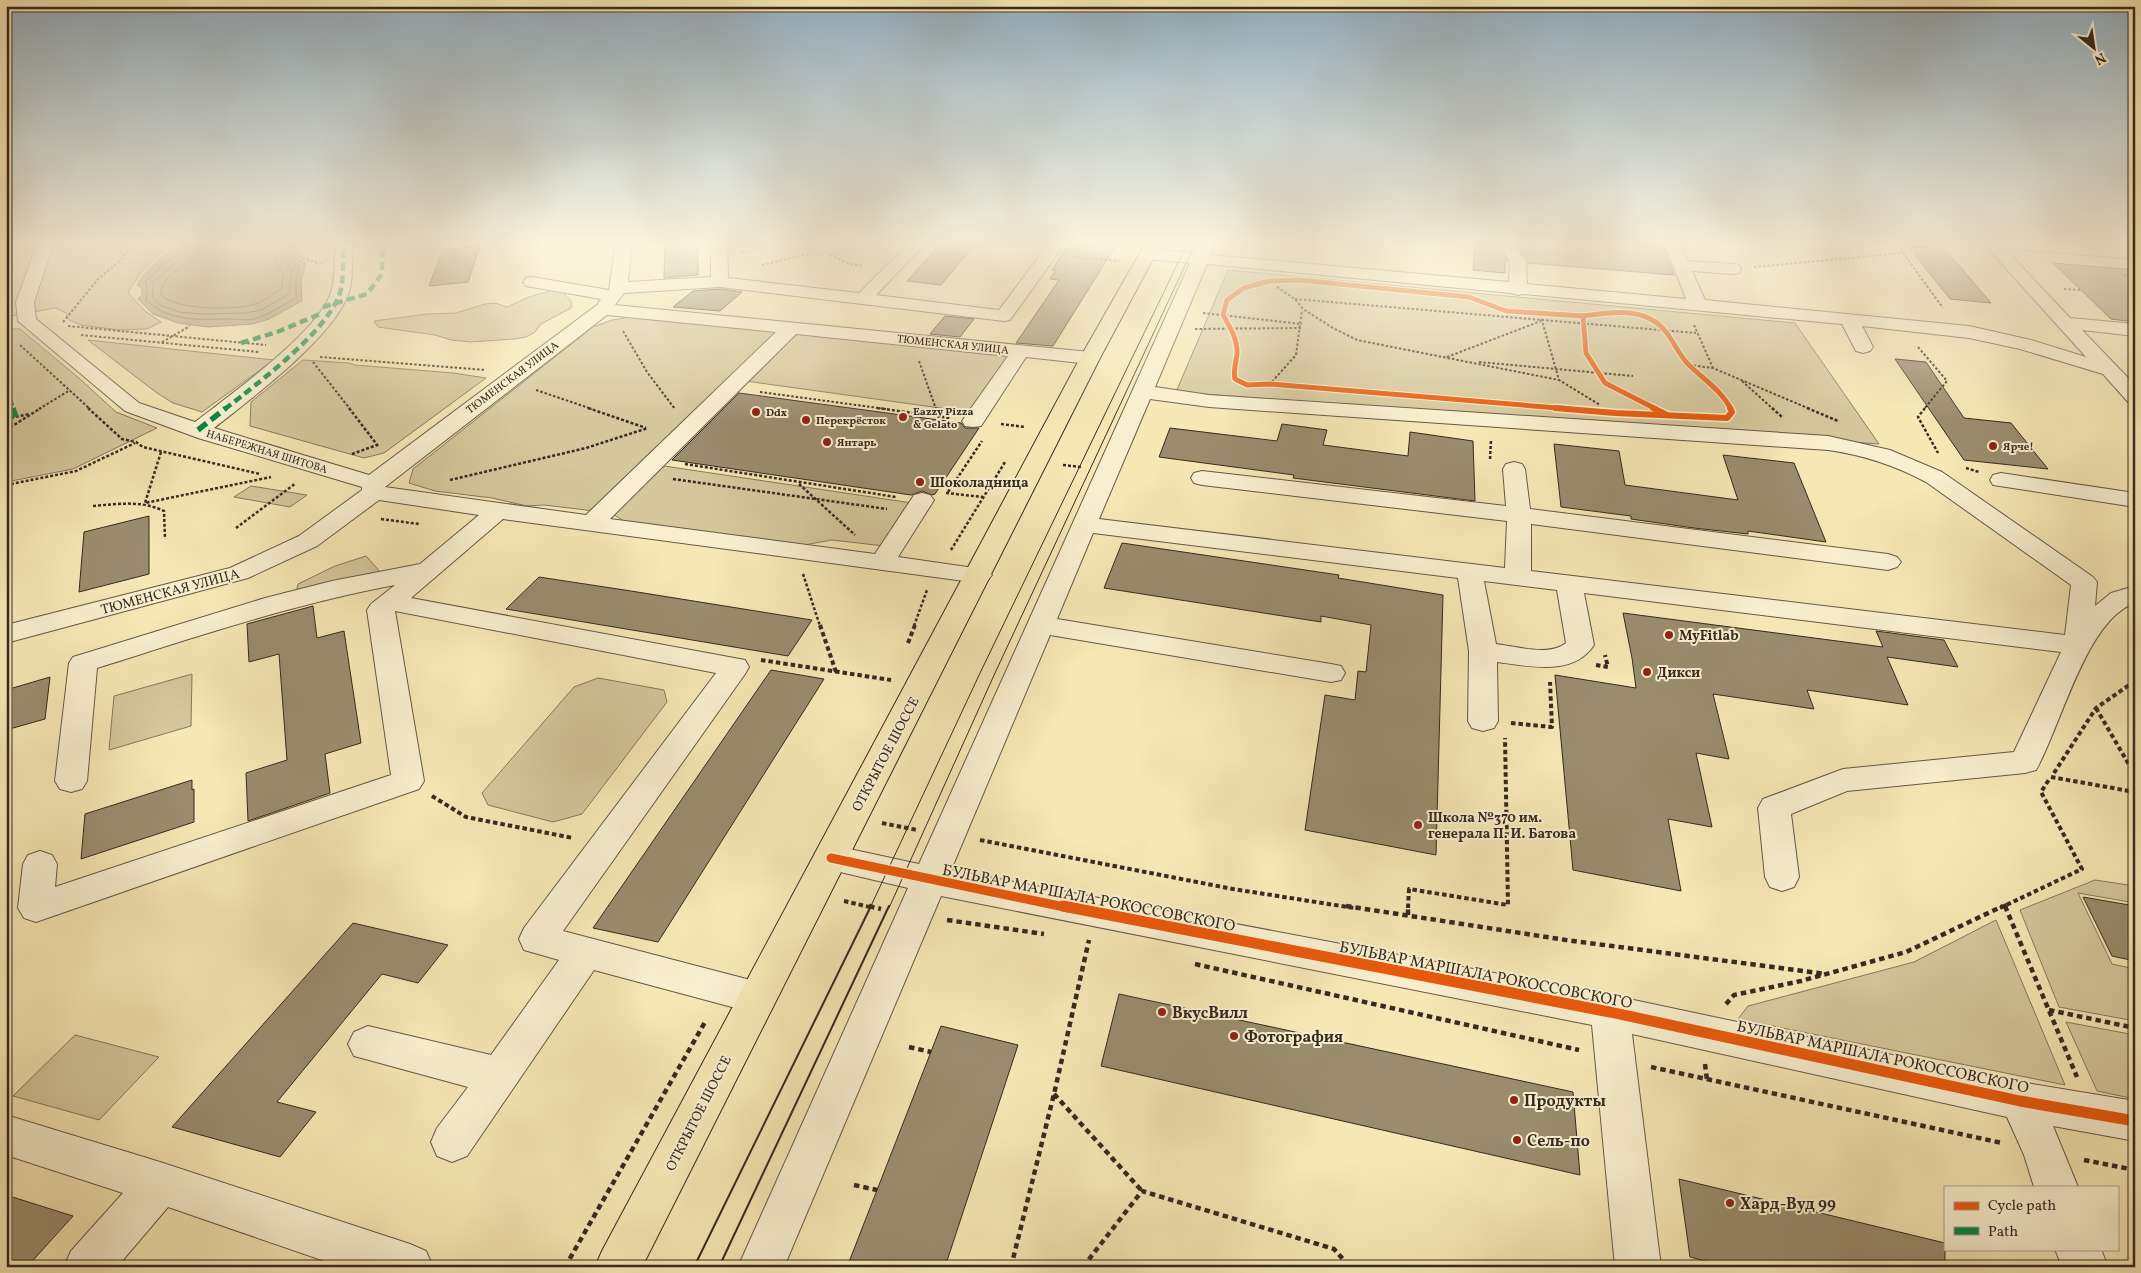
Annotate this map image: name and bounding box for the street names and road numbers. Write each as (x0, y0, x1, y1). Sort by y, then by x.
street label: ТЮМЕНСКАЯ УЛИЦА (896, 332, 1010, 359)
street label: ТЮМЕНСКАЯ УЛИЦА (464, 338, 562, 418)
street label: НАБЕРЕЖНАЯ ШИТОВА (204, 427, 329, 478)
street label: ТЮМЕНСКАЯ УЛИЦА (99, 565, 242, 620)
street label: ОТКРЫТОЕ ШОССЕ (848, 694, 925, 815)
street label: БУЛЬВАР МАРШАЛА РОКОССОВСКОГО (940, 860, 1237, 938)
street label: БУЛЬВАР МАРШАЛА РОКОССОВСКОГО (1337, 937, 1634, 1015)
street label: БУЛЬВАР МАРШАЛА РОКОССОВСКОГО (1734, 1016, 2031, 1100)
street label: ОТКРЫТОЕ ШОССЕ (662, 1053, 737, 1175)

